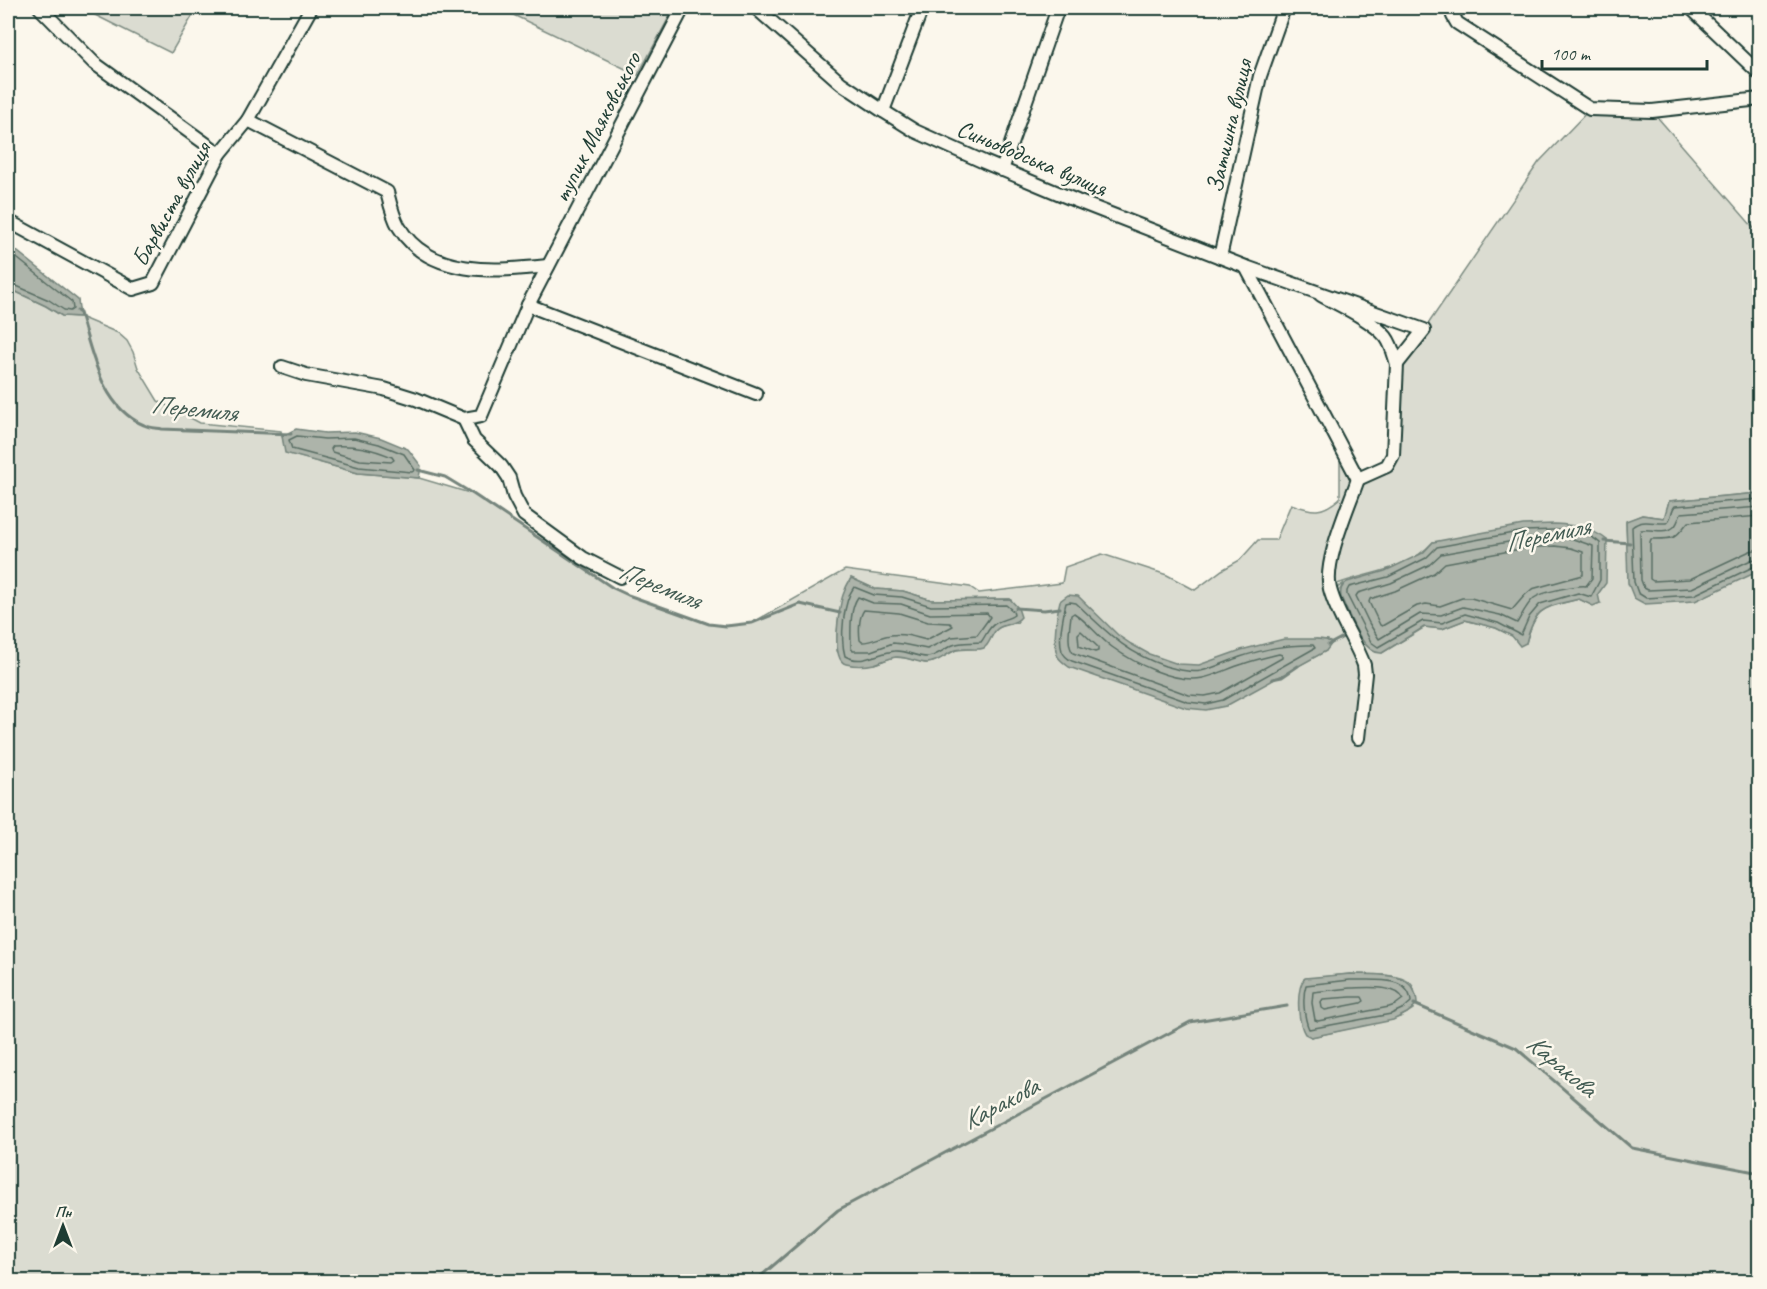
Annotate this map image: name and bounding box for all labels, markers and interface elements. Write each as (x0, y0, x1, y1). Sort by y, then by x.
scale bar (1542, 33, 1707, 71)
text: 100 m (1551, 43, 1592, 65)
street label: тупик Маяковського (546, 46, 648, 207)
street label: Затишна вулиця (1199, 55, 1259, 196)
street label: Синьоводська вулиця (953, 113, 1113, 204)
street label: Барвиста вулиця (125, 135, 218, 271)
water label: Перемиля (150, 388, 242, 430)
water label: Перемиля (1502, 509, 1596, 560)
water label: Перемиля (614, 554, 709, 618)
water label: Каракова (1520, 1027, 1606, 1106)
water label: Каракова (957, 1069, 1046, 1137)
north arrow (33, 1196, 93, 1256)
text: Пн (55, 1202, 72, 1222)

